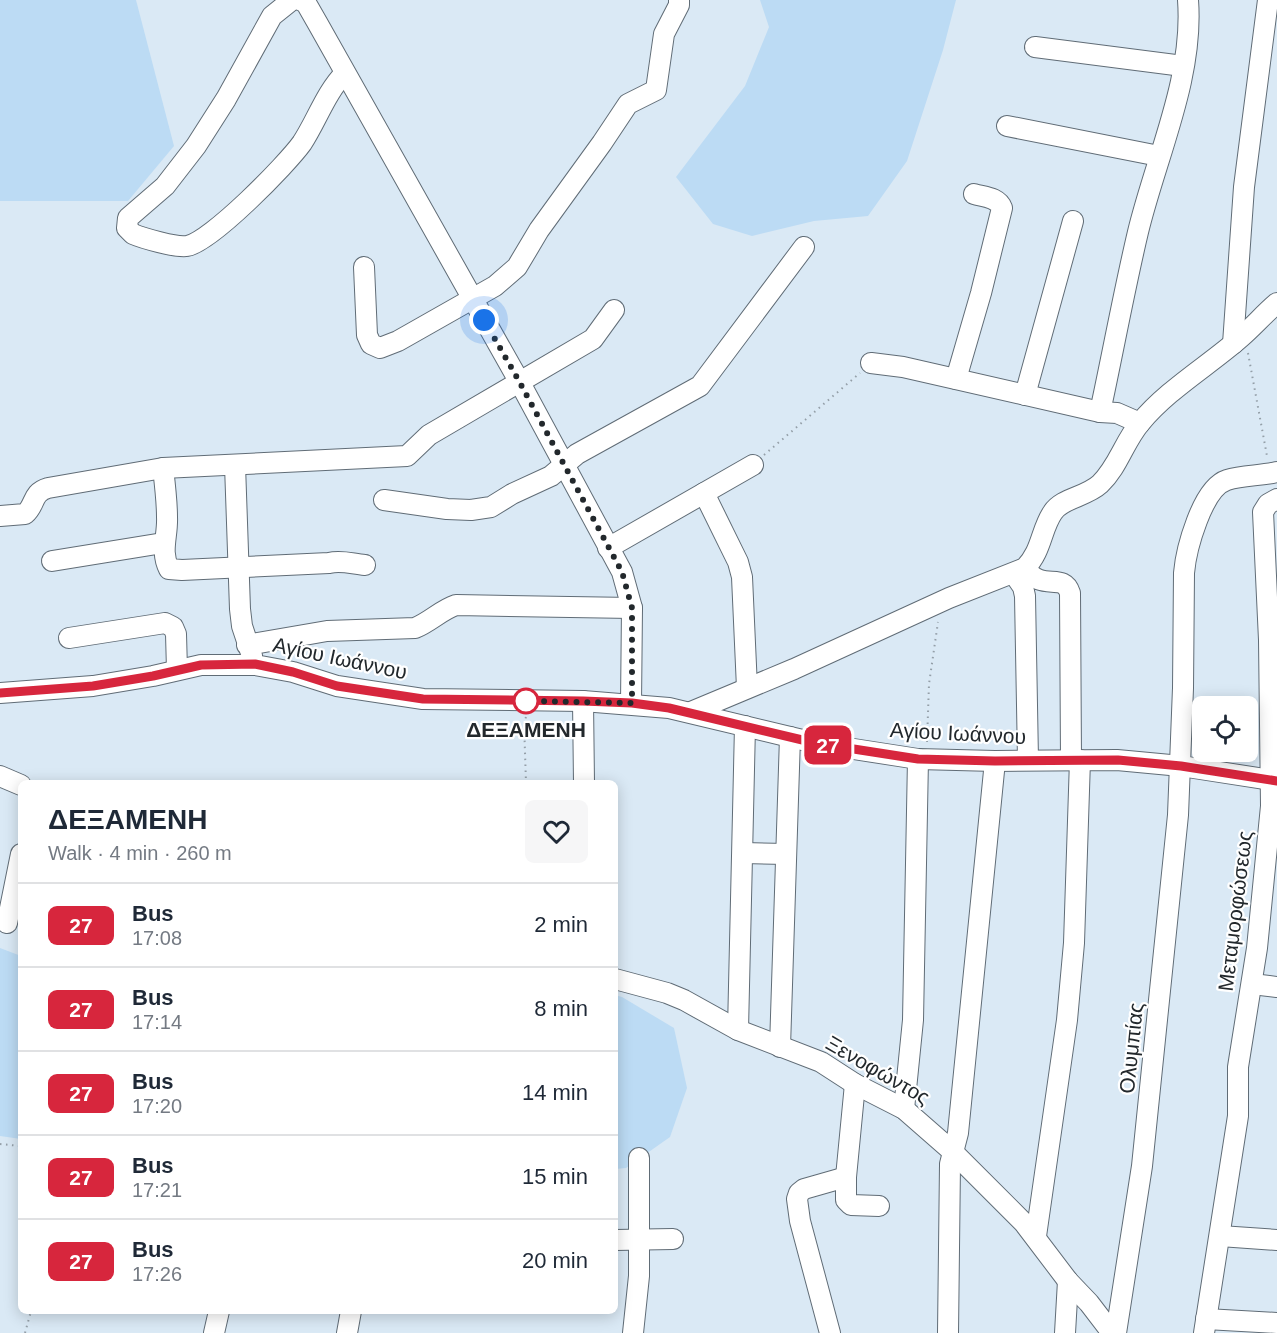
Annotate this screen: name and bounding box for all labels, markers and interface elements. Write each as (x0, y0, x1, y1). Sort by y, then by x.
your location (469, 305, 499, 335)
street label: Αγίου Ιωάννου (271, 633, 409, 683)
marker: ΔΕΞΑΜΕΝΗ (513, 688, 539, 714)
map controls (1192, 696, 1258, 762)
button: locate (1192, 696, 1258, 762)
place label: ΔΕΞΑΜΕΝΗ (466, 718, 586, 741)
street label: Αγίου Ιωάννου (889, 718, 1027, 748)
line badge: 27 (801, 726, 855, 764)
text: 27 (816, 734, 840, 757)
button: heart (525, 800, 588, 863)
text: ΔΕΞΑΜΕΝΗ (48, 804, 207, 835)
street label: Μεταμορφώσεως (1214, 829, 1256, 993)
text: Walk · 4 min · 260 m (48, 842, 232, 864)
text: Bus (132, 901, 174, 926)
text: 2 min (534, 912, 588, 937)
text: 27 (69, 914, 93, 937)
text: 17:08 (132, 927, 182, 949)
text: Bus (132, 985, 174, 1010)
text: 8 min (534, 996, 588, 1021)
text: 27 (69, 998, 93, 1021)
street label: Ολυμπίας (1115, 1001, 1147, 1095)
text: 17:14 (132, 1011, 182, 1033)
street label: Ξενοφώντος (822, 1031, 934, 1109)
text: Bus (132, 1069, 174, 1094)
text: 14 min (522, 1080, 588, 1105)
text: 27 (69, 1082, 93, 1105)
text: 17:20 (132, 1095, 182, 1117)
text: Bus (132, 1153, 174, 1178)
text: 15 min (522, 1164, 588, 1189)
text: 27 (69, 1166, 93, 1189)
text: 17:21 (132, 1179, 182, 1201)
text: Bus (132, 1237, 174, 1262)
text: 20 min (522, 1248, 588, 1273)
text: 27 (69, 1250, 93, 1273)
text: 17:26 (132, 1263, 182, 1285)

